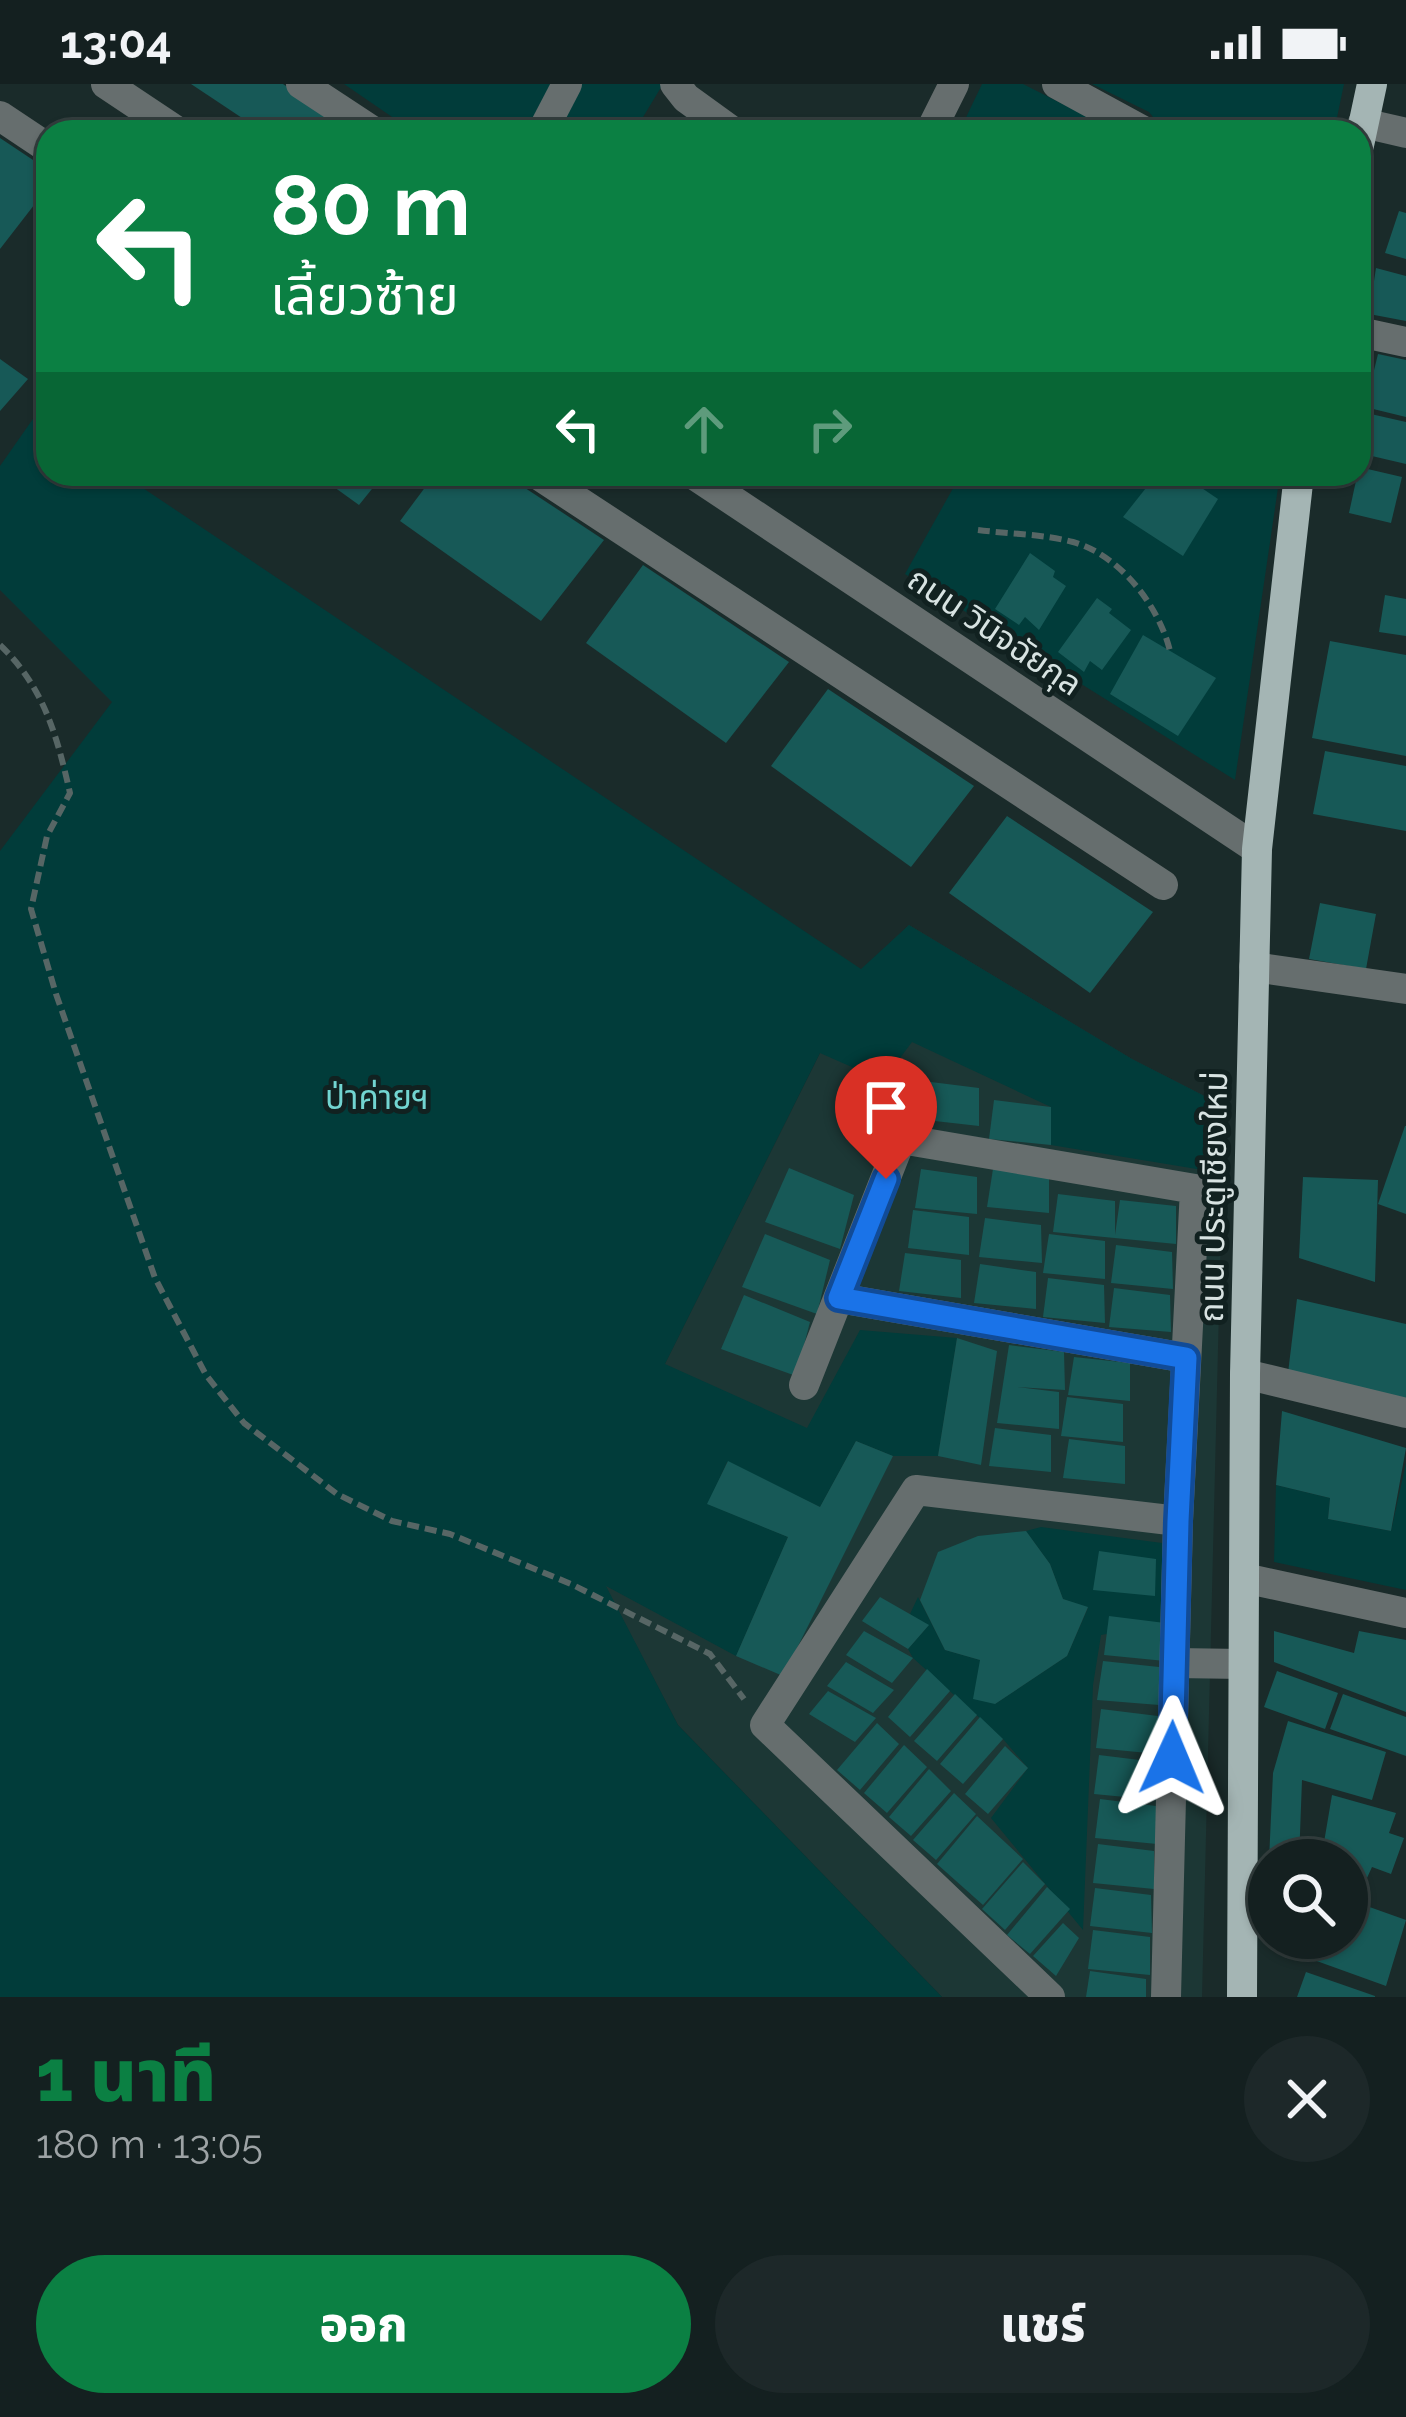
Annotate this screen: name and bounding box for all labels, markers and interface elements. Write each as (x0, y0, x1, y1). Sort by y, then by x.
text: 13:04 (60, 16, 172, 69)
text: 80 m (270, 156, 471, 255)
icon: left (72, 168, 228, 324)
text: เลี้ยวซ้าย (270, 263, 459, 327)
icon: left (545, 396, 611, 462)
icon: ahead (671, 396, 737, 462)
icon: right (797, 396, 863, 462)
street label: ถนน วินิจฉัยกุล (900, 559, 1089, 705)
pin (835, 1056, 937, 1179)
street label: ถนน ประตูเชียงใหม่ (1192, 1071, 1236, 1323)
icon: arrive (853, 1074, 919, 1140)
park label: ป่าค่ายฯ (325, 1078, 429, 1117)
position arrow (1109, 1695, 1235, 1821)
map controls (1248, 1839, 1368, 1959)
button: search (1248, 1839, 1368, 1959)
text: 1 นาที (36, 2033, 216, 2118)
button: close (1244, 2036, 1370, 2162)
text: 180 m · 13:05 (36, 2121, 263, 2167)
button: ออก (36, 2255, 691, 2393)
button: แชร์ (715, 2255, 1370, 2393)

